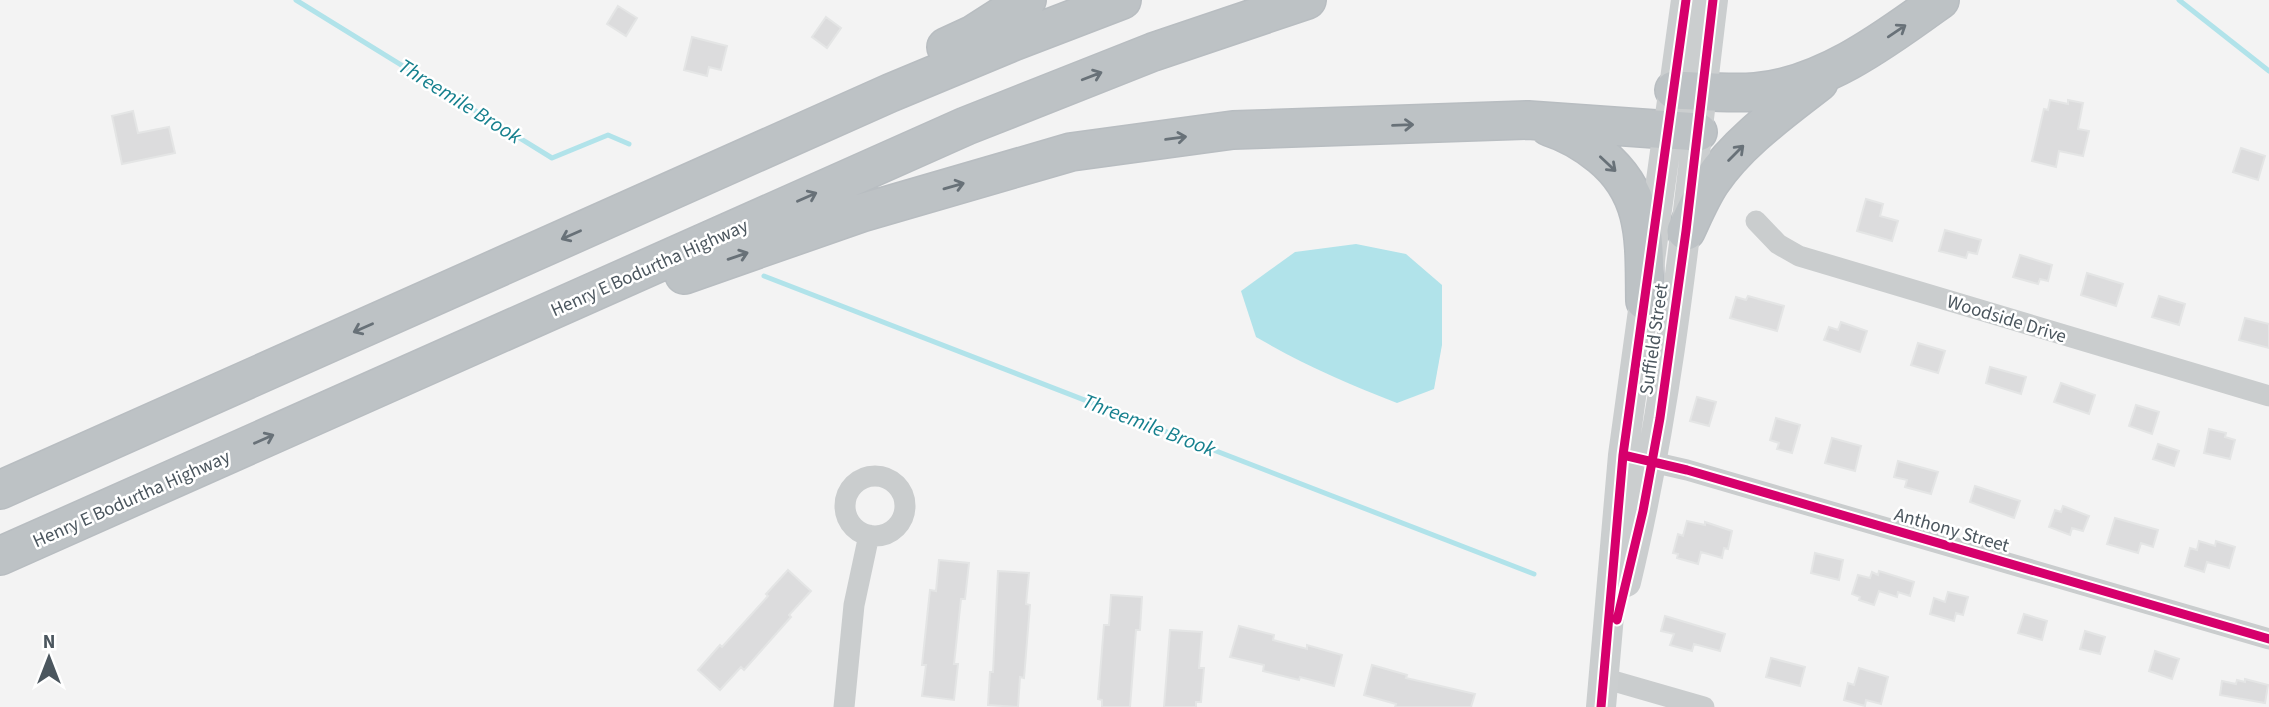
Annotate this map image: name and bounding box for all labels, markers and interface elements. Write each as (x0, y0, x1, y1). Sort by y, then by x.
one-way arrow (1886, 24, 1906, 38)
water label: Threemile Brook (392, 51, 528, 151)
one-way arrow (1080, 68, 1102, 81)
one-way arrow (1391, 118, 1414, 131)
one-way arrow (1164, 131, 1187, 144)
one-way arrow (1727, 145, 1744, 162)
one-way arrow (1600, 155, 1617, 172)
one-way arrow (943, 178, 965, 191)
one-way arrow (796, 190, 818, 203)
street label: Henry E Bodurtha Highway (546, 213, 753, 324)
one-way arrow (561, 229, 582, 242)
one-way arrow (726, 249, 748, 261)
street label: Suffield Street (1633, 281, 1676, 397)
street label: Woodside Drive (1943, 288, 2070, 350)
one-way arrow (353, 322, 374, 335)
water label: Threemile Brook (1078, 386, 1221, 465)
one-way arrow (253, 432, 274, 445)
street label: Henry E Bodurtha Highway (28, 444, 235, 555)
street label: Anthony Street (1891, 501, 2013, 560)
north arrow (14, 623, 84, 693)
text: N (43, 629, 55, 656)

